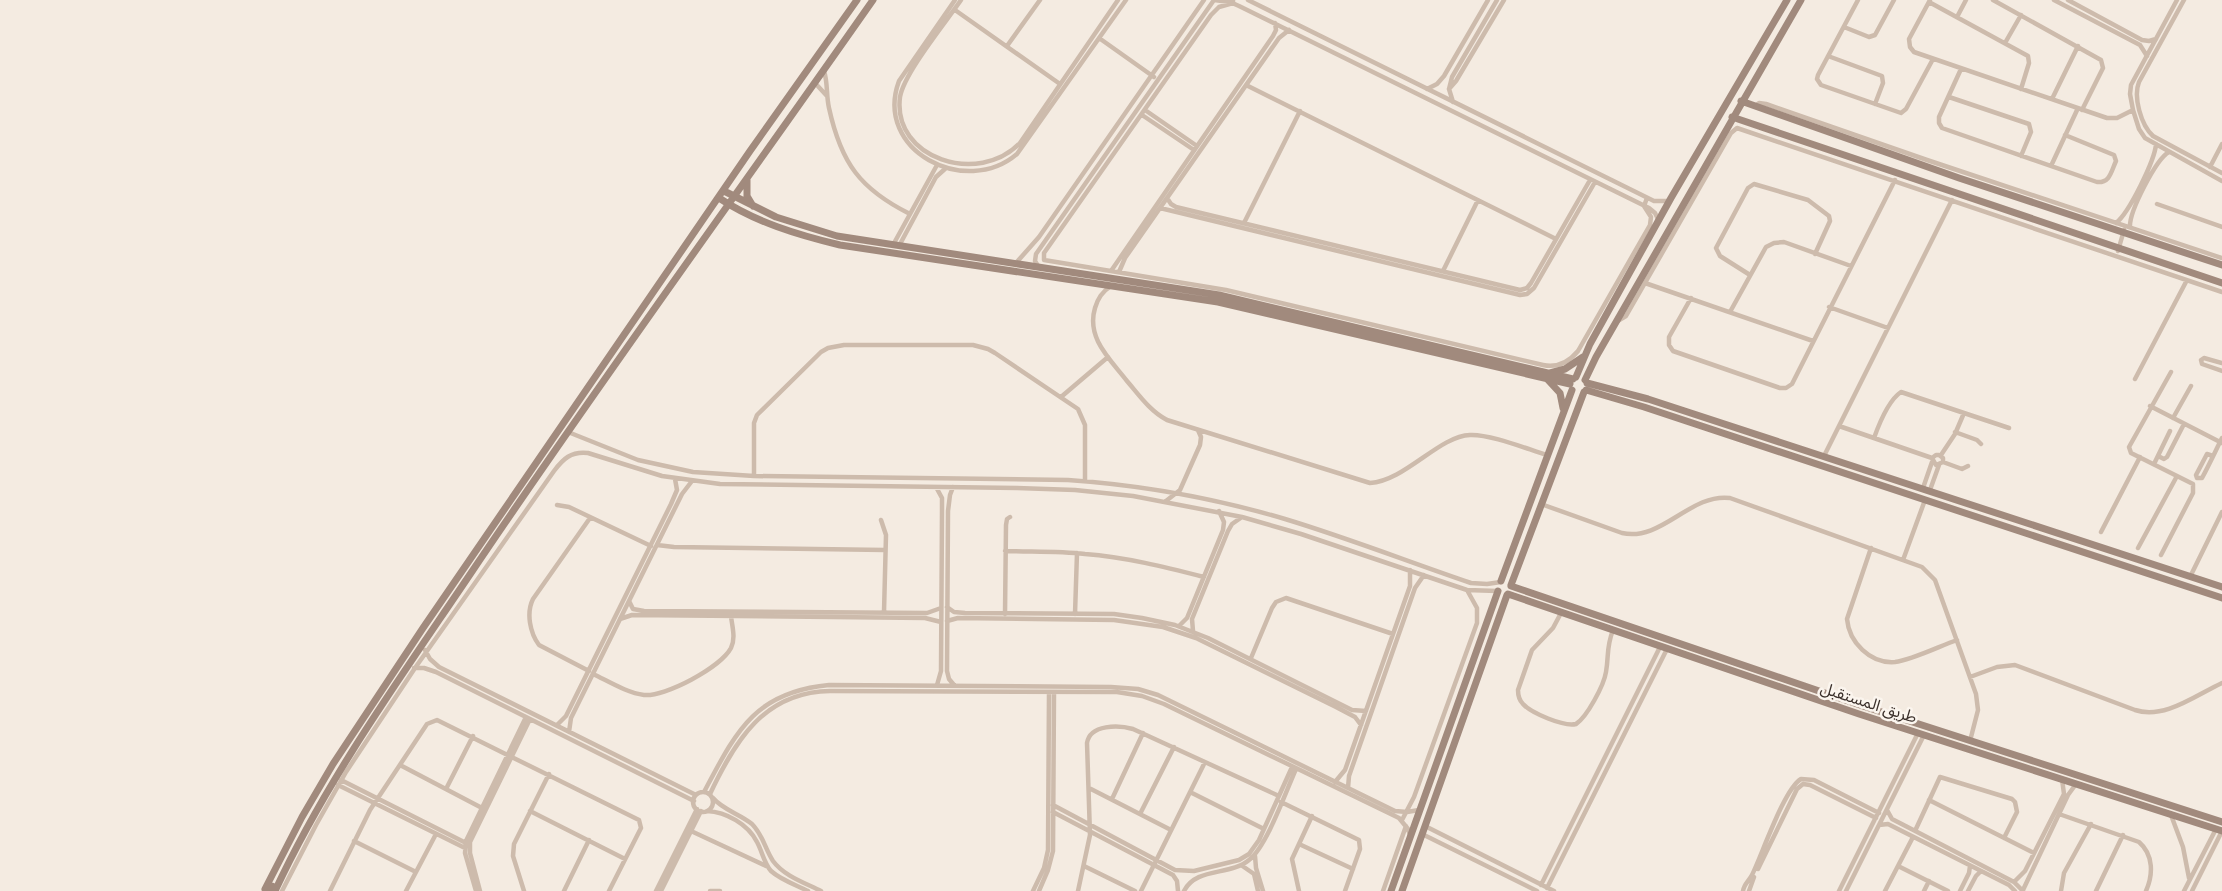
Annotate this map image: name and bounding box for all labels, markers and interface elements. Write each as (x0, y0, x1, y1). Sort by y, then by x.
street label: طريق المستقبل (1818, 676, 1920, 728)

